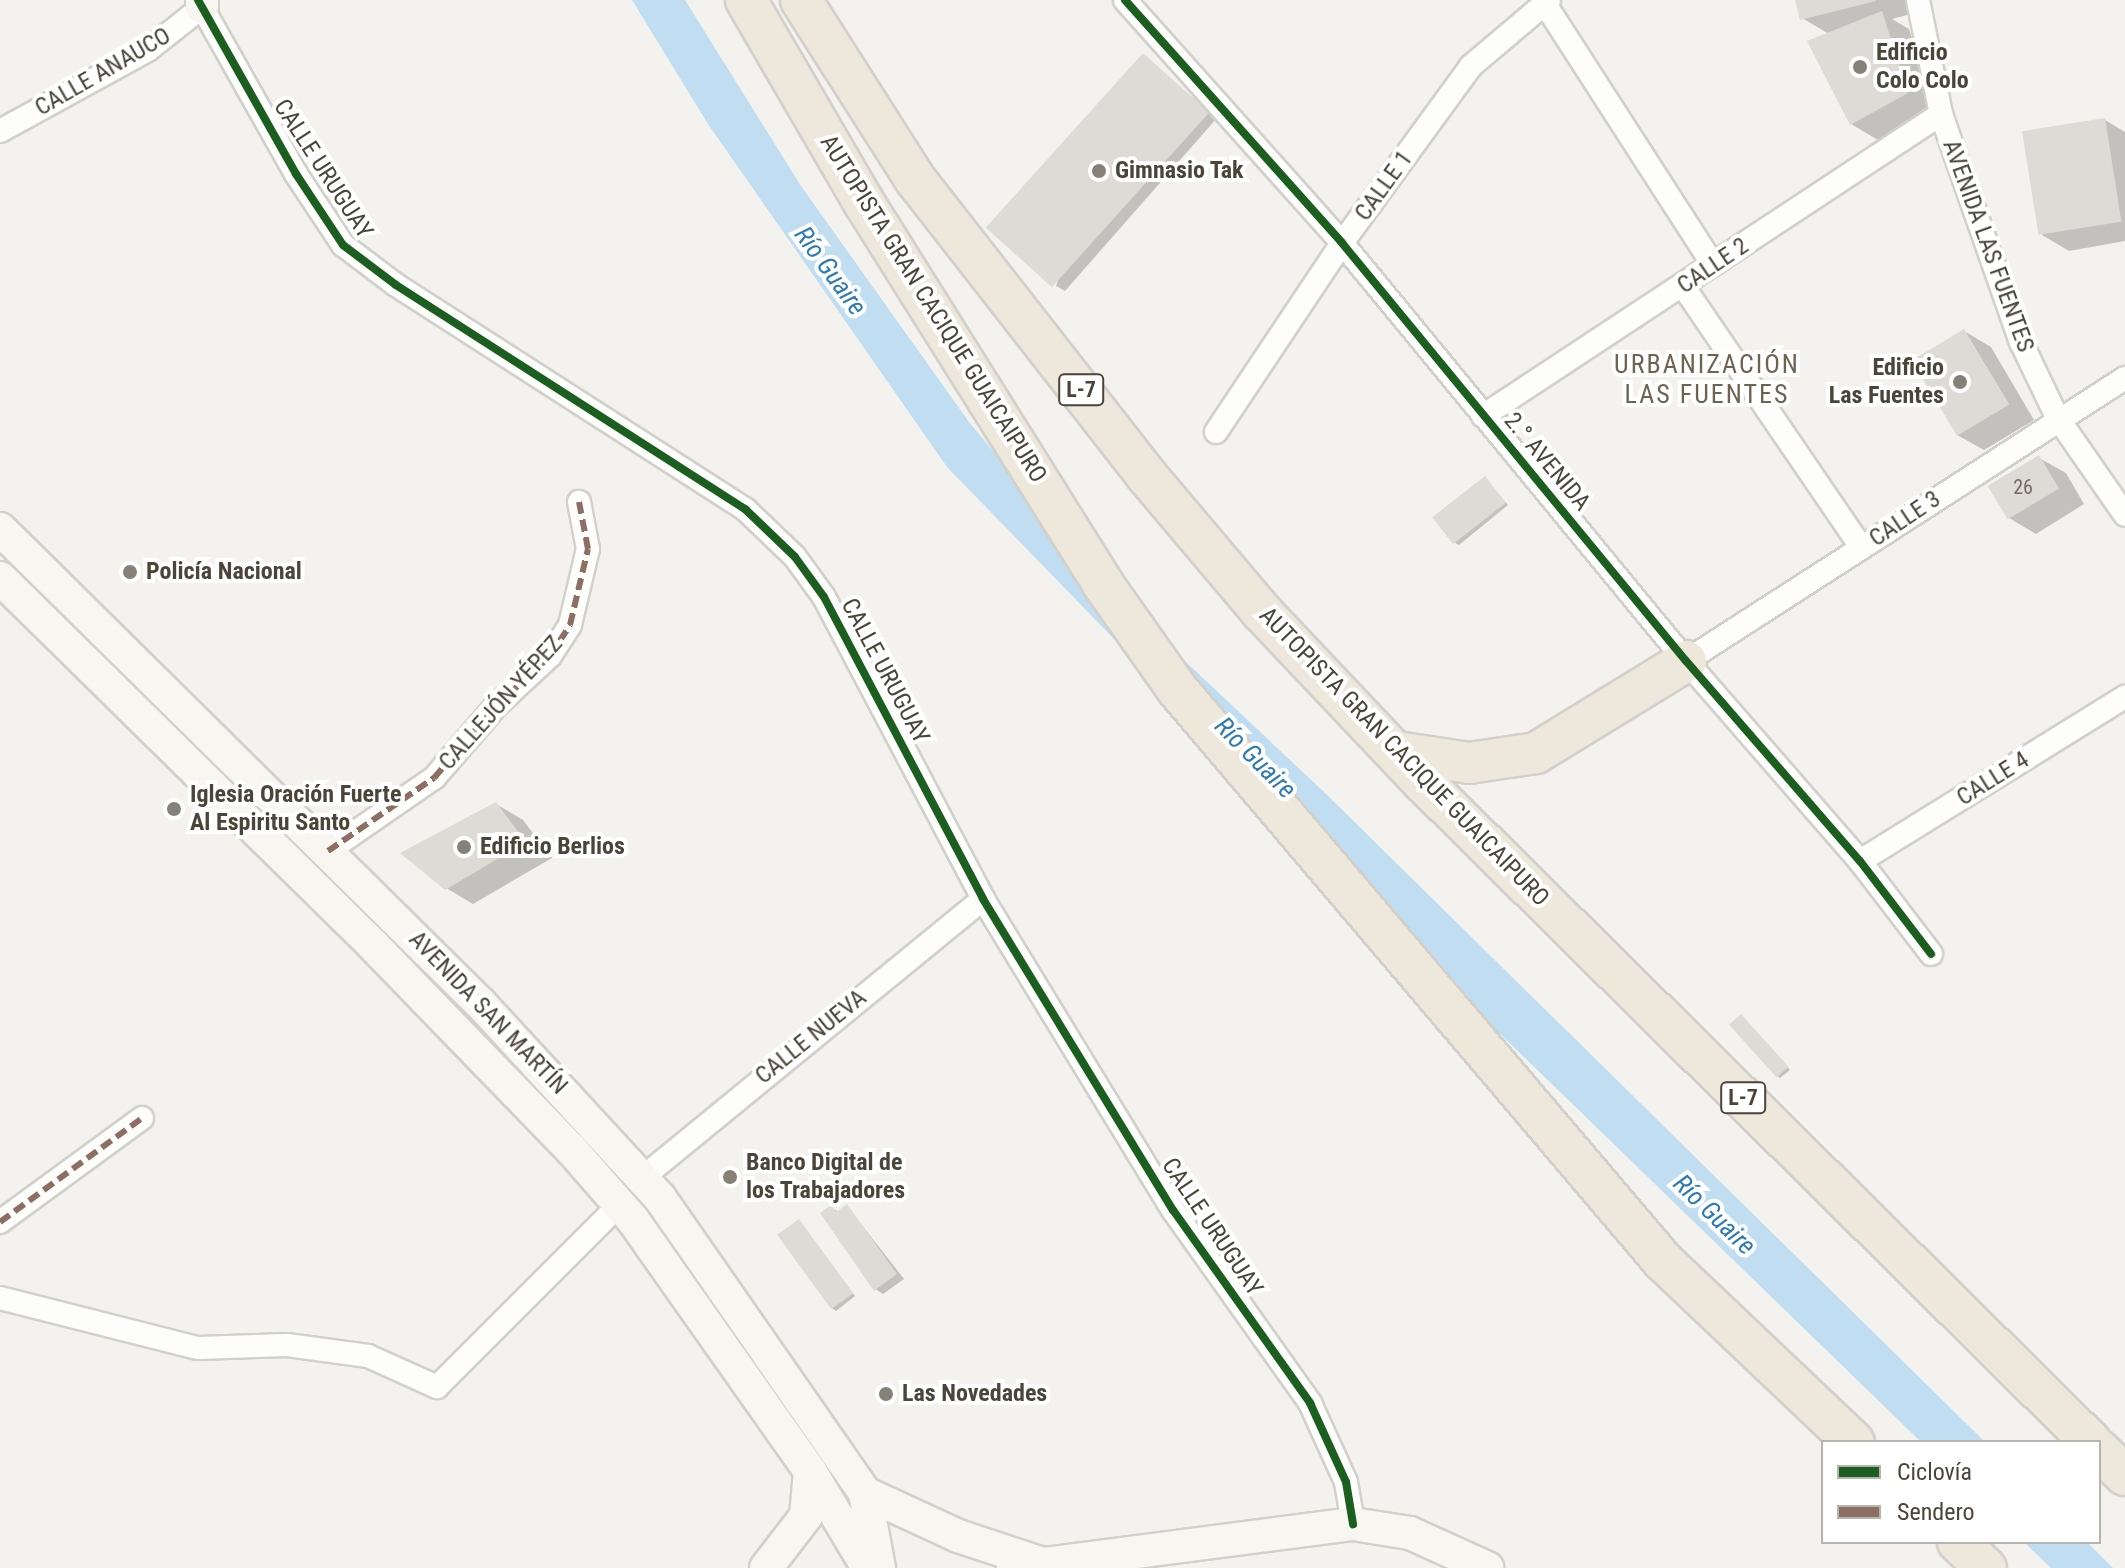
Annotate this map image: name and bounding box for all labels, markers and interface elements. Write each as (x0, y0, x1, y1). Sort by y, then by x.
street label: CALLE ANAUCO (30, 22, 176, 122)
place label: Edificio Colo Colo (1876, 39, 1969, 95)
marker: Edificio Colo Colo (1851, 58, 1869, 76)
street label: CALLE URUGUAY (267, 94, 379, 244)
street label: AUTOPISTA GRAN CACIQUE GUAICAIPURO (814, 130, 1052, 488)
street label: AVENIDA LAS FUENTES (1936, 136, 2040, 356)
street label: CALLE 1 (1349, 145, 1419, 227)
place label: Gimnasio Tak (1115, 157, 1244, 185)
marker: Gimnasio Tak (1090, 162, 1108, 180)
water label: Río Guaire (787, 221, 873, 321)
street label: CALLE 2 (1672, 232, 1754, 300)
district label: URBANIZACIÓN LAS FUENTES (1614, 349, 1800, 410)
place label: Edificio Las Fuentes (1829, 354, 1944, 410)
road number: L-7 (1057, 372, 1105, 408)
marker: Edificio Las Fuentes (1951, 373, 1969, 391)
street label: 2.° AVENIDA (1498, 407, 1596, 517)
house number: 26 (2013, 475, 2033, 499)
street label: CALLE 3 (1864, 485, 1946, 553)
place label: Policía Nacional (146, 558, 302, 586)
marker: Policía Nacional (121, 563, 139, 581)
street label: CALLE URUGUAY (835, 594, 935, 748)
street label: AUTOPISTA GRAN CACIQUE GUAICAIPURO (1253, 602, 1555, 912)
street label: CALLEJÓN YÉPEZ (433, 630, 569, 776)
water label: Río Guaire (1208, 711, 1302, 805)
street label: CALLE 4 (1952, 746, 2034, 812)
place label: Iglesia Oración Fuerte Al Espiritu Santo (190, 781, 401, 837)
marker: Iglesia Oración Fuerte Al Espiritu Santo (165, 800, 183, 818)
place label: Edificio Berlios (480, 833, 625, 861)
marker: Edificio Berlios (455, 838, 473, 856)
street label: AVENIDA SAN MARTÍN (403, 925, 573, 1101)
street label: CALLE NUEVA (750, 984, 872, 1090)
road number: L-7 (1719, 1080, 1767, 1116)
place label: Banco Digital de los Trabajadores (746, 1149, 906, 1205)
street label: CALLE URUGUAY (1155, 1153, 1269, 1301)
marker: Banco Digital de los Trabajadores (721, 1168, 739, 1186)
water label: Río Guaire (1666, 1168, 1762, 1262)
place label: Las Novedades (902, 1380, 1047, 1408)
marker: Las Novedades (877, 1385, 895, 1403)
legend (1821, 1440, 2101, 1544)
text: Ciclovía (1897, 1458, 1972, 1486)
text: Sendero (1897, 1498, 1975, 1526)

